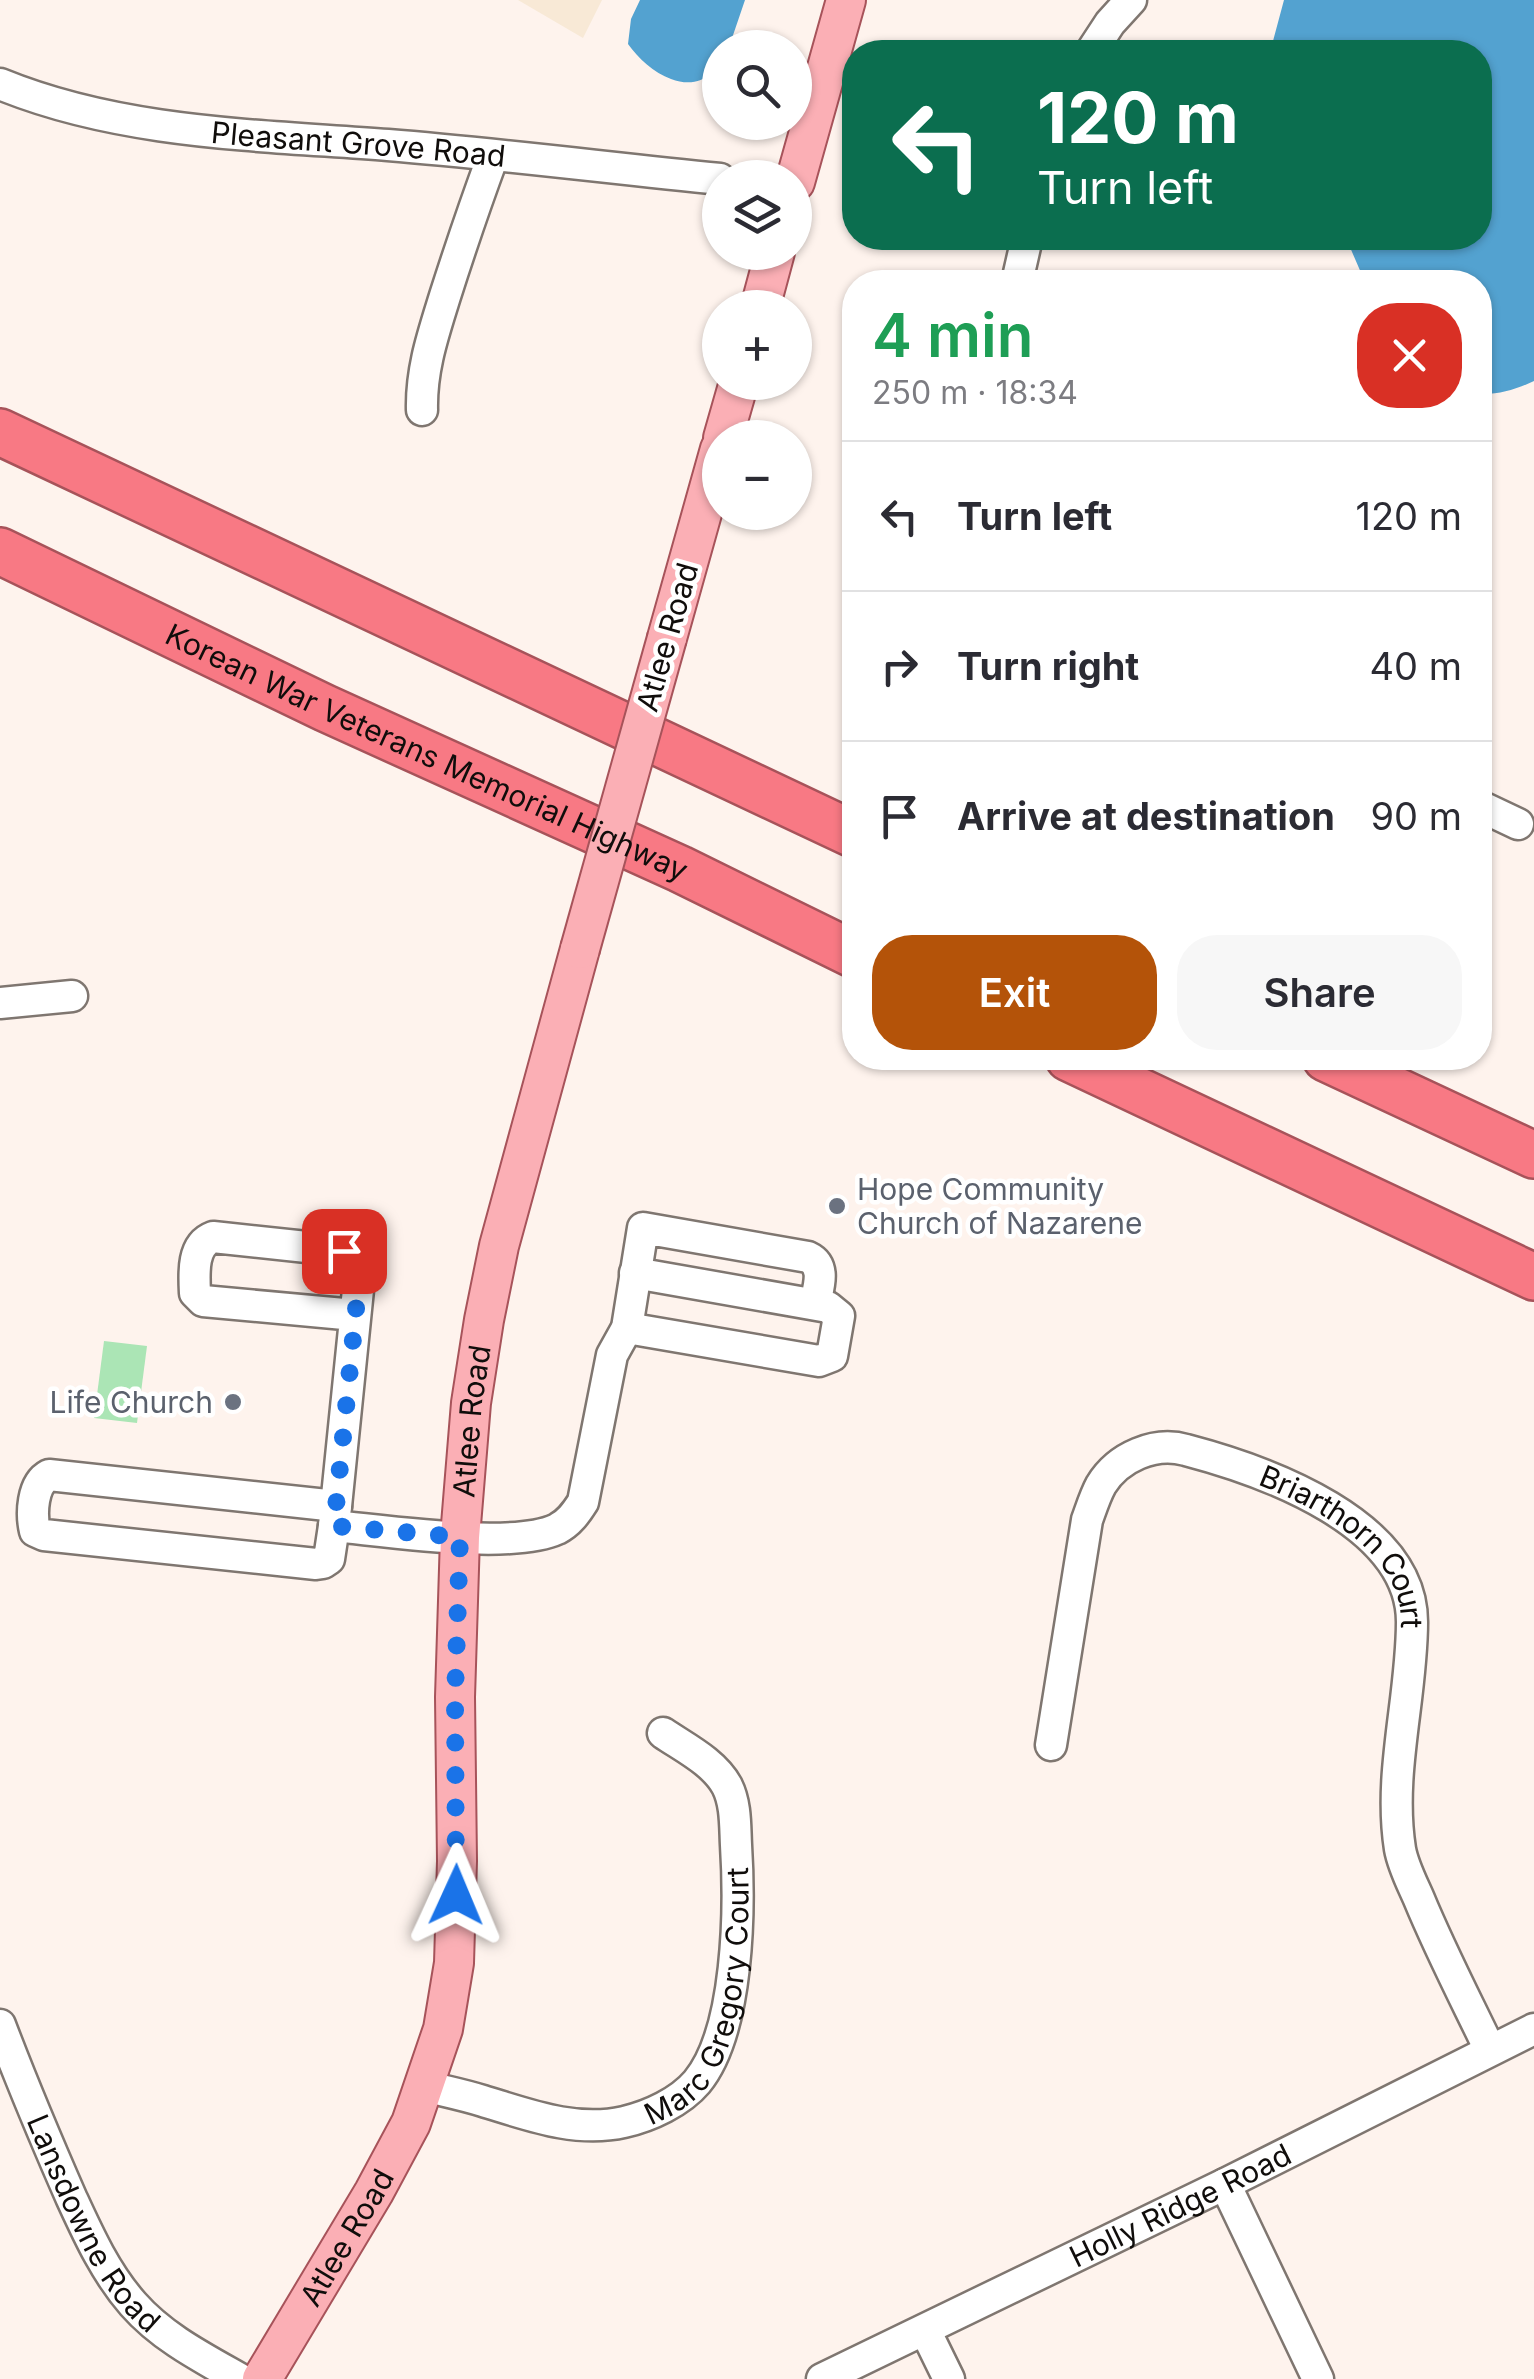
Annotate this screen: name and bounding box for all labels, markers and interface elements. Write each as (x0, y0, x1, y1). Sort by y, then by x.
map controls (702, 30, 812, 530)
button: search (702, 30, 812, 140)
text: 120 m (1037, 75, 1239, 160)
icon: left (872, 80, 1002, 210)
street label: Pleasant Grove Road (210, 114, 507, 174)
button: layers (702, 160, 812, 270)
text: Turn left (1037, 160, 1213, 215)
button: + (702, 290, 812, 400)
text: 4 min (872, 299, 1034, 371)
button: close (1357, 303, 1462, 408)
text: 250 m · 18:34 (872, 373, 1078, 412)
button: − (702, 420, 812, 530)
icon: left (872, 489, 927, 544)
text: Turn left (957, 493, 1112, 539)
text: 120 m (1355, 493, 1462, 539)
street label: Atlee Road (629, 559, 705, 715)
street label: Korean War Veterans Memorial Highway (160, 616, 694, 888)
icon: right (872, 639, 927, 694)
text: Turn right (957, 643, 1139, 689)
text: 40 m (1370, 643, 1462, 689)
icon: arrive (872, 789, 927, 844)
text: Arrive at destination (957, 793, 1335, 839)
text: 90 m (1370, 793, 1462, 839)
button: Exit (872, 935, 1157, 1050)
button: Share (1177, 935, 1462, 1050)
place label: Hope Community Church of Nazarene (857, 1171, 1142, 1241)
marker: Hope Community Church of Nazarene (826, 1195, 848, 1217)
pin (302, 1209, 387, 1294)
icon: arrive (317, 1224, 372, 1279)
street label: Atlee Road (445, 1342, 498, 1499)
place label: Life Church (50, 1384, 213, 1420)
marker: Life Church (222, 1391, 244, 1413)
street label: Briarthorn Court (1255, 1457, 1430, 1628)
position arrow (404, 1843, 508, 1947)
street label: Marc Gregory Court (638, 1867, 756, 2132)
street label: Lansdowne Road (20, 2109, 168, 2340)
street label: Holly Ridge Road (1064, 2136, 1297, 2275)
street label: Atlee Road (292, 2163, 401, 2312)

